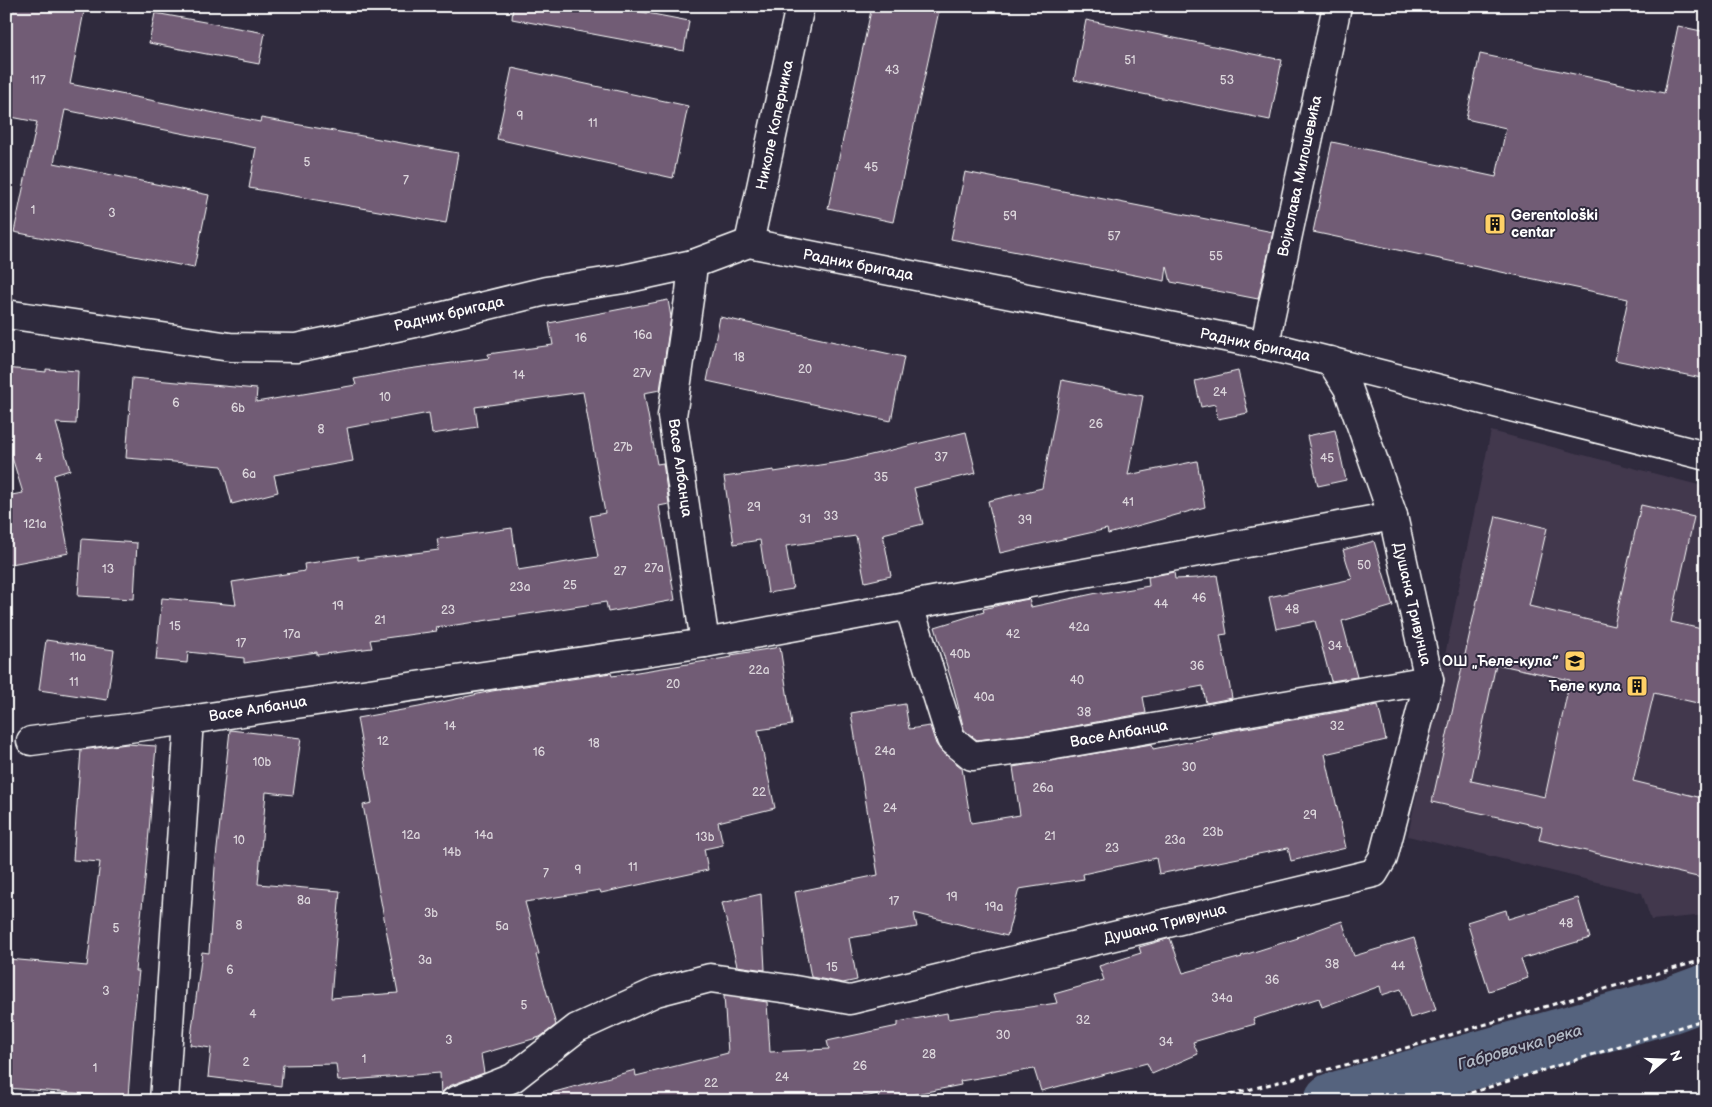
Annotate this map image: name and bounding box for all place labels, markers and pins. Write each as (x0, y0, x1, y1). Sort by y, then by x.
place label: Gerentološki centar (1511, 206, 1598, 242)
building icon: Gerentološki centar (1483, 212, 1507, 236)
school or university icon: ОШ „Ћеле-кула” (1563, 649, 1587, 673)
place label: ОШ „Ћеле-кула” (1442, 652, 1559, 671)
building icon: Ћеле кула (1625, 674, 1649, 698)
place label: Ћеле кула (1548, 677, 1621, 696)

